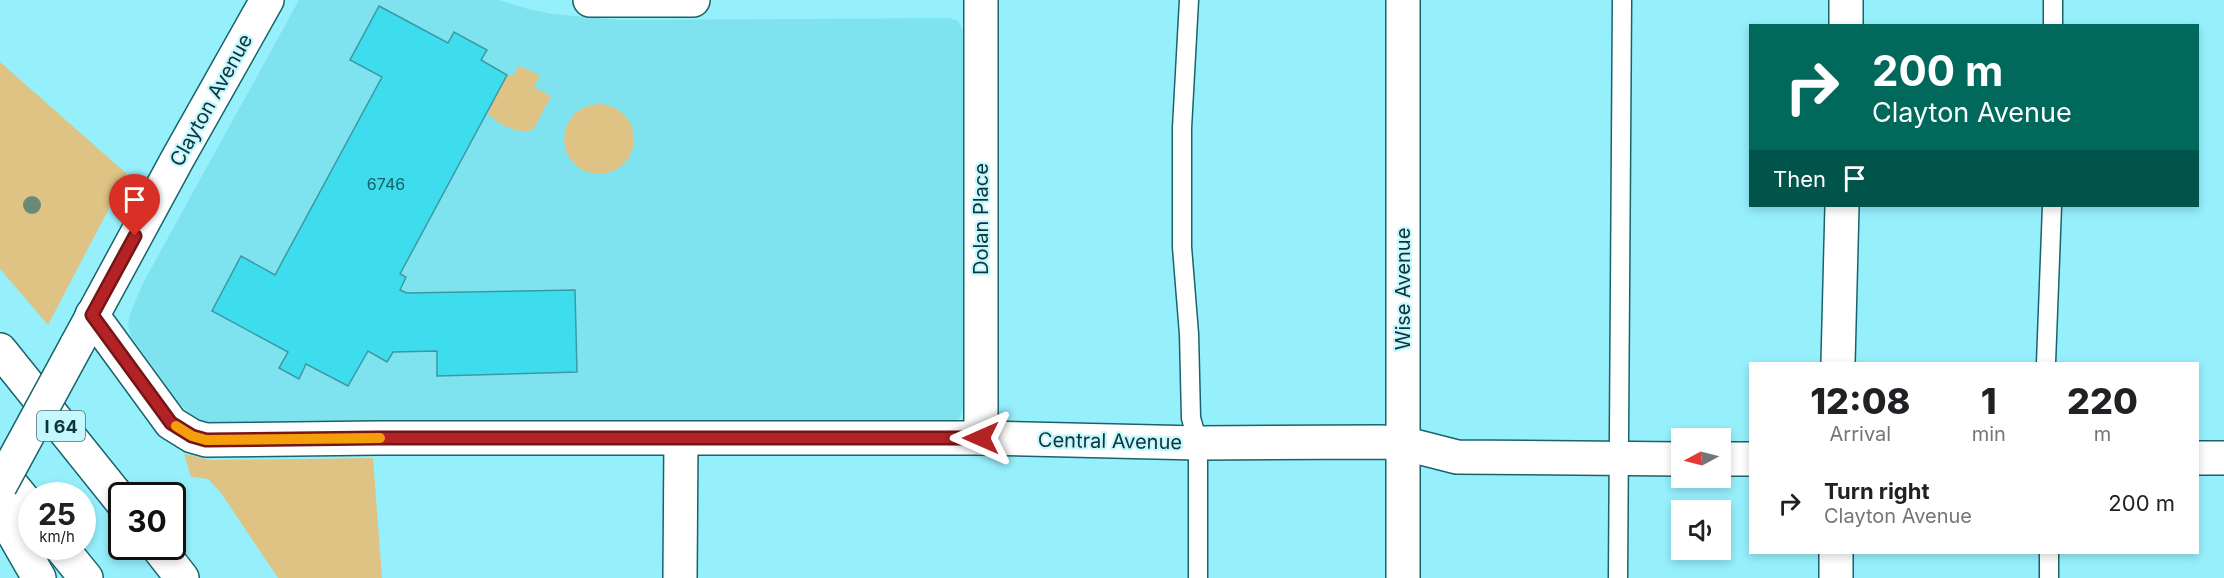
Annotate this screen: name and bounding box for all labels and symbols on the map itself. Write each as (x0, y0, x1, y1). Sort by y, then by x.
street label: Clayton Avenue (165, 29, 257, 171)
street label: Dolan Place (969, 163, 993, 275)
pin (109, 174, 160, 236)
house number: 6746 (367, 174, 405, 194)
street label: Wise Avenue (1391, 228, 1415, 350)
position arrow (949, 406, 1013, 470)
road number: I 64 (37, 411, 85, 441)
street label: Central Avenue (1038, 428, 1182, 454)
north arrow (1671, 428, 1731, 488)
speed limit sign: 30 (108, 482, 186, 560)

